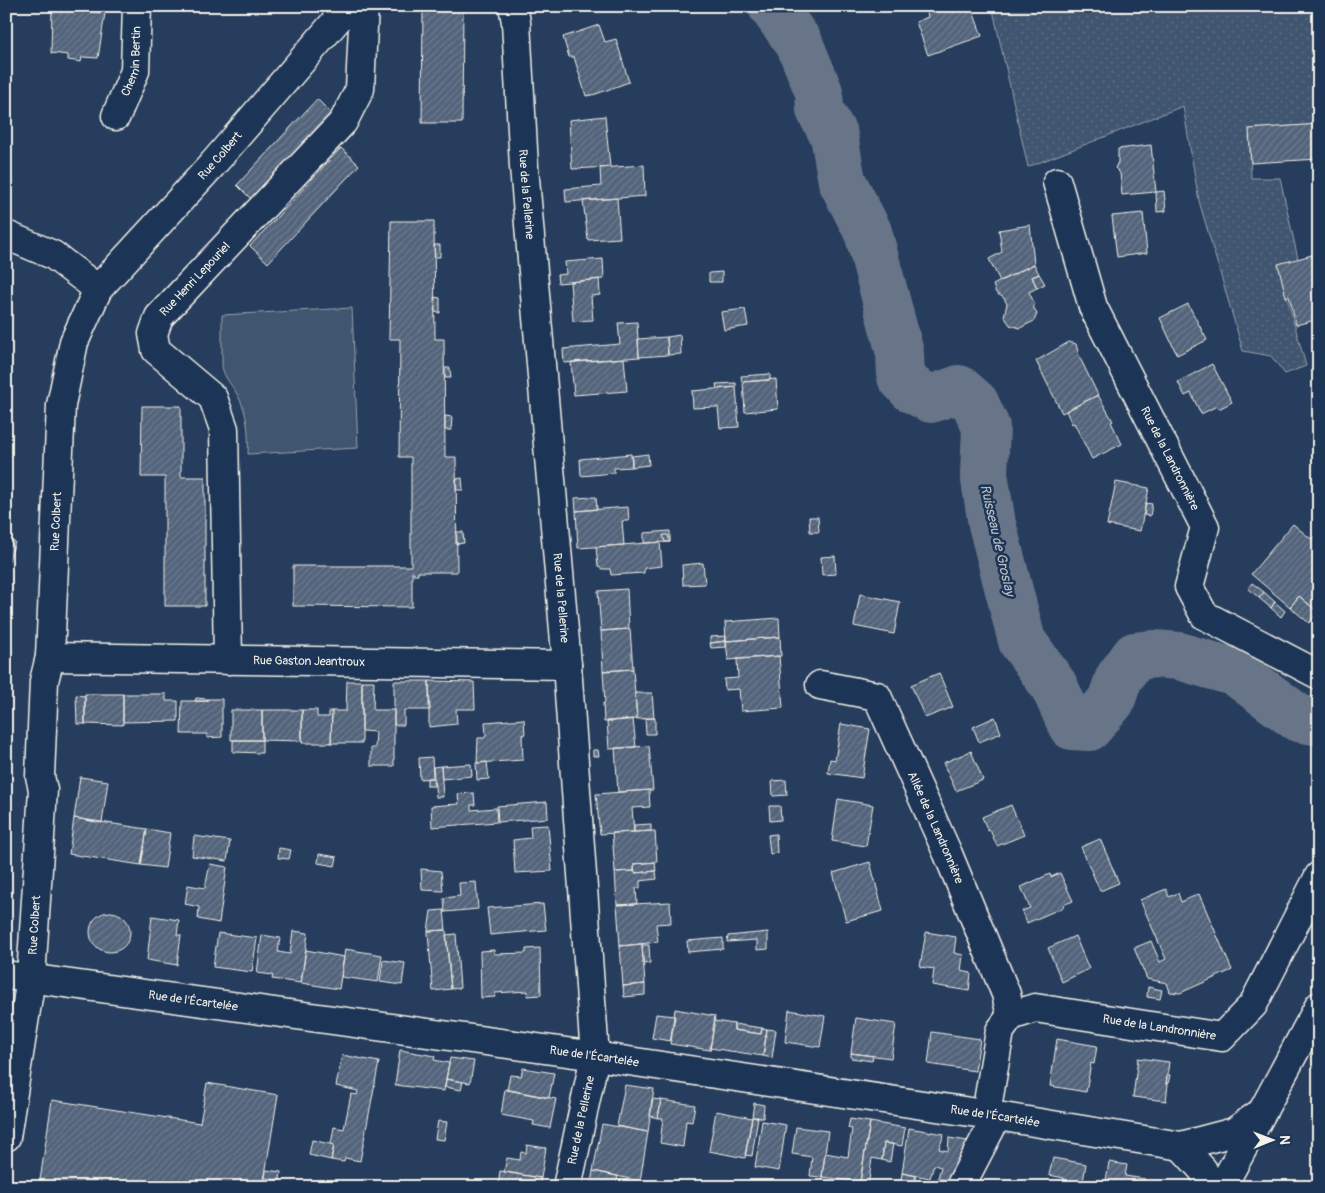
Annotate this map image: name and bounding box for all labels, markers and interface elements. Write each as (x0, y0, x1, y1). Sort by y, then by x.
street label: Chemin Bertin (118, 26, 144, 99)
street label: Rue Colbert (195, 129, 246, 183)
street label: Rue de la Pellerine (515, 149, 537, 240)
street label: Rue Henri Lepouriel (157, 239, 234, 320)
street label: Rue de la Landronnière (1137, 404, 1202, 513)
water label: Ruisseau de Groslay (976, 483, 1019, 599)
street label: Rue Colbert (48, 492, 65, 552)
street label: Rue de la Pellerine (549, 552, 572, 644)
street label: Rue Gaston Jeantroux (253, 653, 365, 670)
street label: Allée de la Landronnière (904, 769, 966, 886)
street label: Rue Colbert (26, 895, 44, 955)
street label: Rue de l'Écartelée (148, 988, 239, 1015)
street label: Rue de la Landronnière (1102, 1012, 1217, 1044)
street label: Rue de l'Écartelée (549, 1043, 640, 1070)
street label: Rue de la Pellerine (565, 1074, 598, 1166)
street label: Rue de l'Écartelée (949, 1102, 1041, 1131)
north arrow (1248, 1116, 1298, 1166)
text: N (1276, 1135, 1293, 1145)

